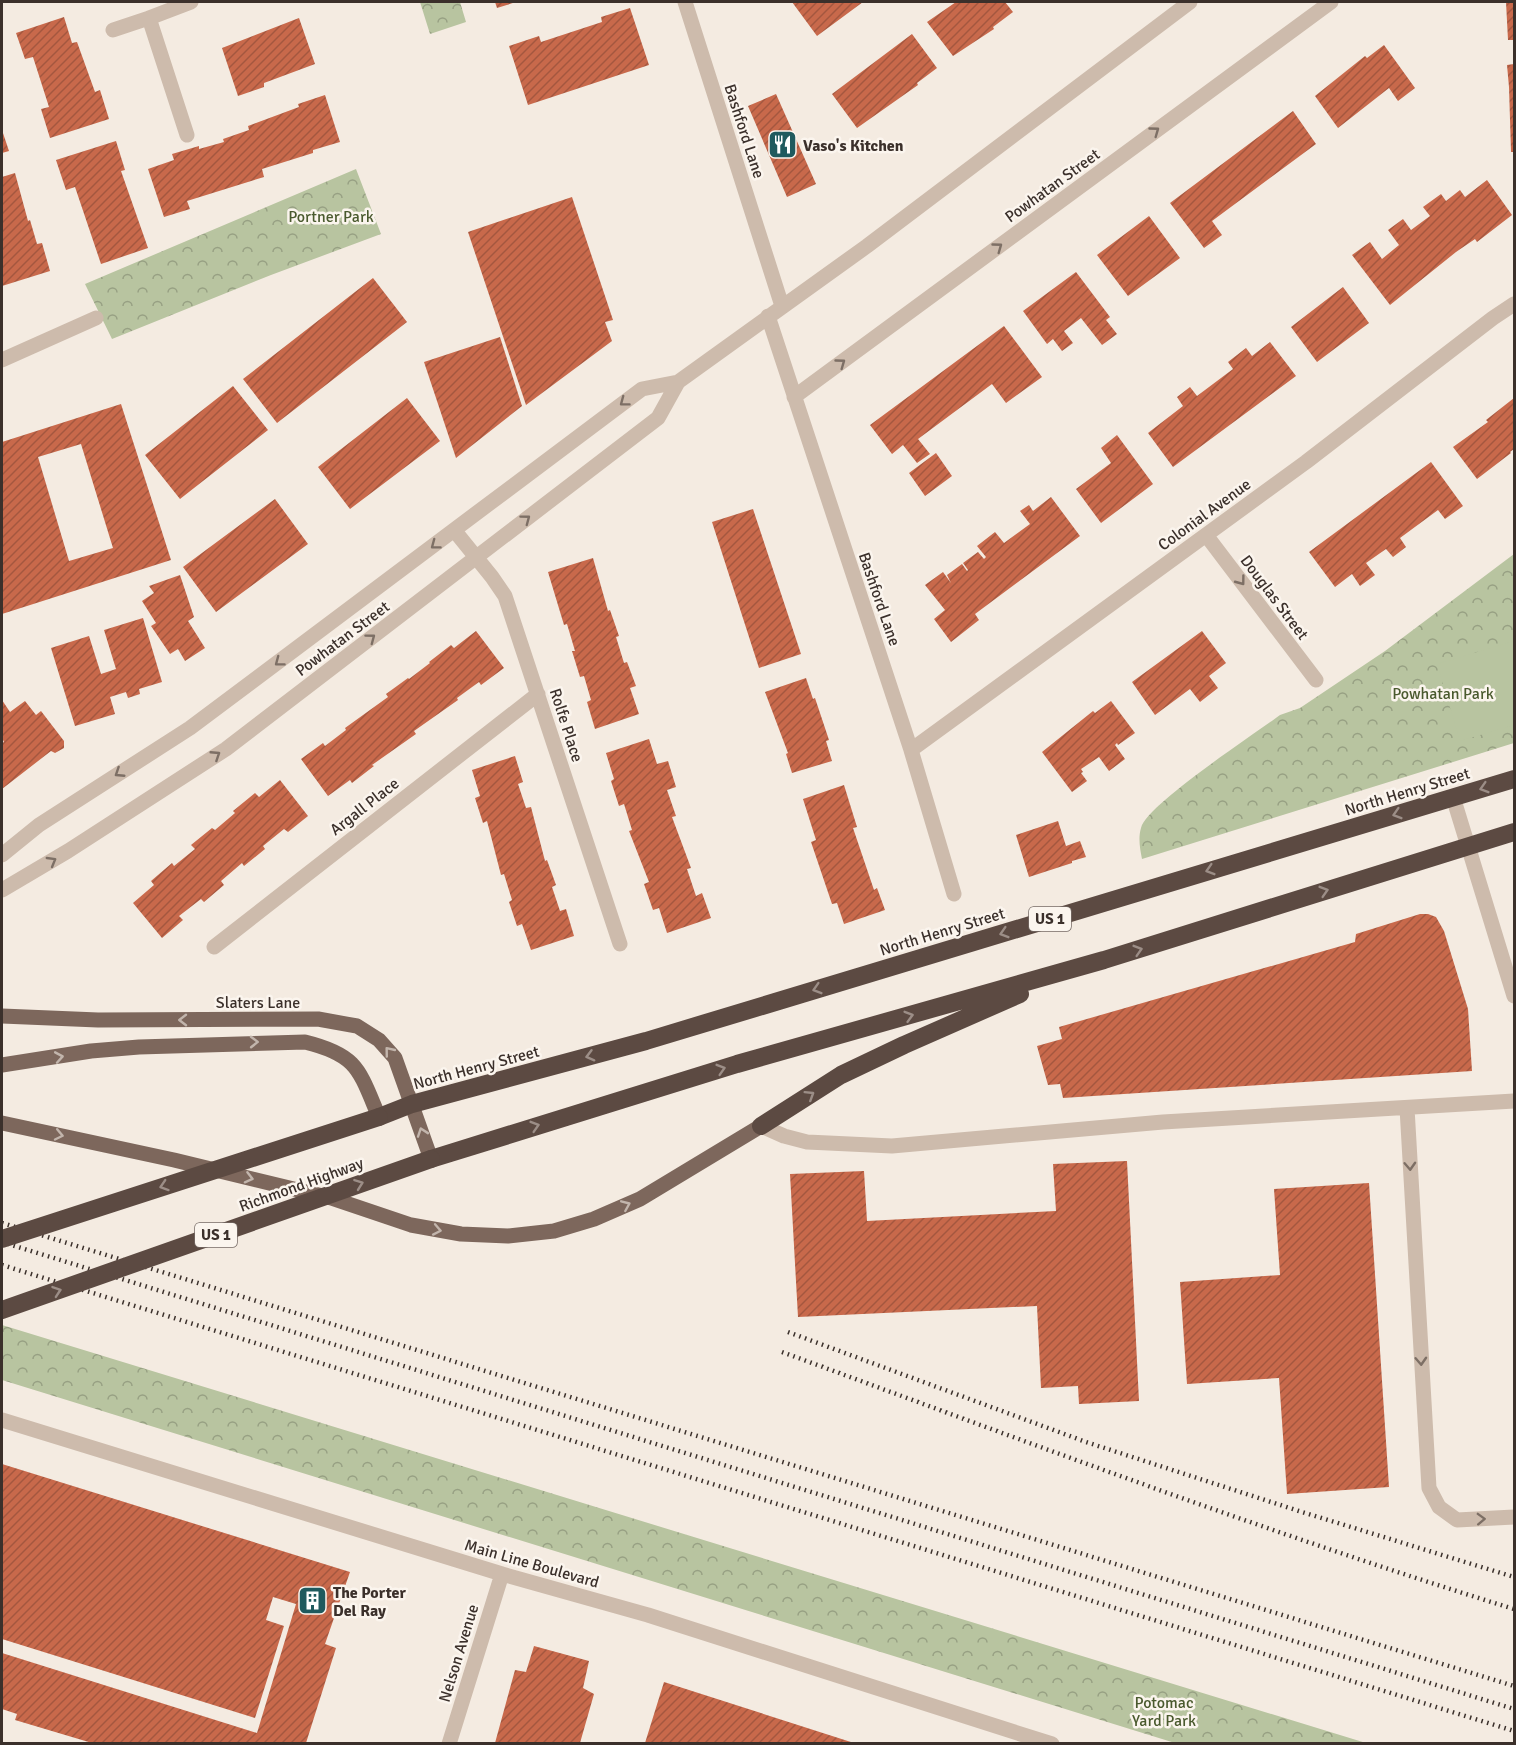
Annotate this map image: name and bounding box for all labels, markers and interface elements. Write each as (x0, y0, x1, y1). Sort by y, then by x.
street label: Bashford Lane (719, 82, 769, 181)
one-way arrow (1148, 128, 1159, 139)
restaurant icon: Vaso's Kitchen (766, 129, 798, 161)
place label: Vaso's Kitchen (803, 136, 904, 156)
street label: Powhatan Street (1001, 144, 1104, 227)
park label: Portner Park (288, 207, 374, 227)
one-way arrow (991, 243, 1002, 254)
one-way arrow (835, 359, 846, 370)
one-way arrow (620, 395, 631, 406)
street label: Colonial Avenue (1154, 474, 1255, 555)
one-way arrow (520, 516, 531, 527)
one-way arrow (431, 537, 442, 548)
street label: Bashford Lane (854, 550, 904, 649)
street label: Douglas Street (1236, 551, 1313, 644)
one-way arrow (1233, 575, 1244, 586)
street label: Powhatan Street (292, 597, 394, 681)
one-way arrow (365, 634, 376, 645)
one-way arrow (274, 654, 285, 665)
park label: Powhatan Park (1392, 684, 1494, 704)
street label: Rolfe Place (545, 686, 587, 765)
one-way arrow (210, 751, 220, 763)
street label: North Henry Street (1342, 763, 1473, 820)
one-way arrow (115, 766, 125, 778)
street label: Argall Place (326, 774, 403, 840)
one-way arrow (1479, 781, 1490, 793)
one-way arrow (1392, 807, 1403, 819)
one-way arrow (46, 856, 56, 868)
one-way arrow (1205, 863, 1216, 875)
one-way arrow (1318, 886, 1329, 899)
street label: North Henry Street (877, 903, 1008, 960)
road number: US 1 (1029, 907, 1071, 931)
one-way arrow (999, 926, 1010, 938)
one-way arrow (1132, 945, 1143, 957)
one-way arrow (812, 982, 823, 994)
street label: Slaters Lane (216, 993, 300, 1013)
one-way arrow (903, 1011, 914, 1023)
one-way arrow (178, 1014, 187, 1026)
one-way arrow (249, 1036, 258, 1049)
street label: North Henry Street (411, 1041, 542, 1094)
one-way arrow (385, 1047, 396, 1058)
one-way arrow (585, 1049, 596, 1061)
one-way arrow (54, 1051, 64, 1064)
one-way arrow (715, 1064, 726, 1076)
one-way arrow (804, 1090, 814, 1102)
one-way arrow (529, 1121, 540, 1133)
one-way arrow (416, 1127, 429, 1137)
one-way arrow (53, 1128, 63, 1141)
street label: Richmond Highway (236, 1153, 367, 1217)
one-way arrow (1404, 1161, 1417, 1170)
one-way arrow (244, 1171, 254, 1184)
one-way arrow (159, 1179, 170, 1192)
one-way arrow (354, 1179, 364, 1192)
one-way arrow (620, 1200, 631, 1212)
road number: US 1 (195, 1223, 237, 1247)
one-way arrow (431, 1223, 441, 1236)
one-way arrow (51, 1286, 62, 1299)
one-way arrow (1415, 1356, 1428, 1365)
one-way arrow (1476, 1512, 1485, 1525)
street label: Main Line Boulevard (462, 1535, 601, 1593)
place label: The Porter Del Ray (333, 1583, 406, 1621)
building icon: The Porter Del Ray (296, 1585, 328, 1617)
street label: Nelson Avenue (435, 1602, 483, 1705)
park label: Potomac Yard Park (1132, 1693, 1196, 1731)

